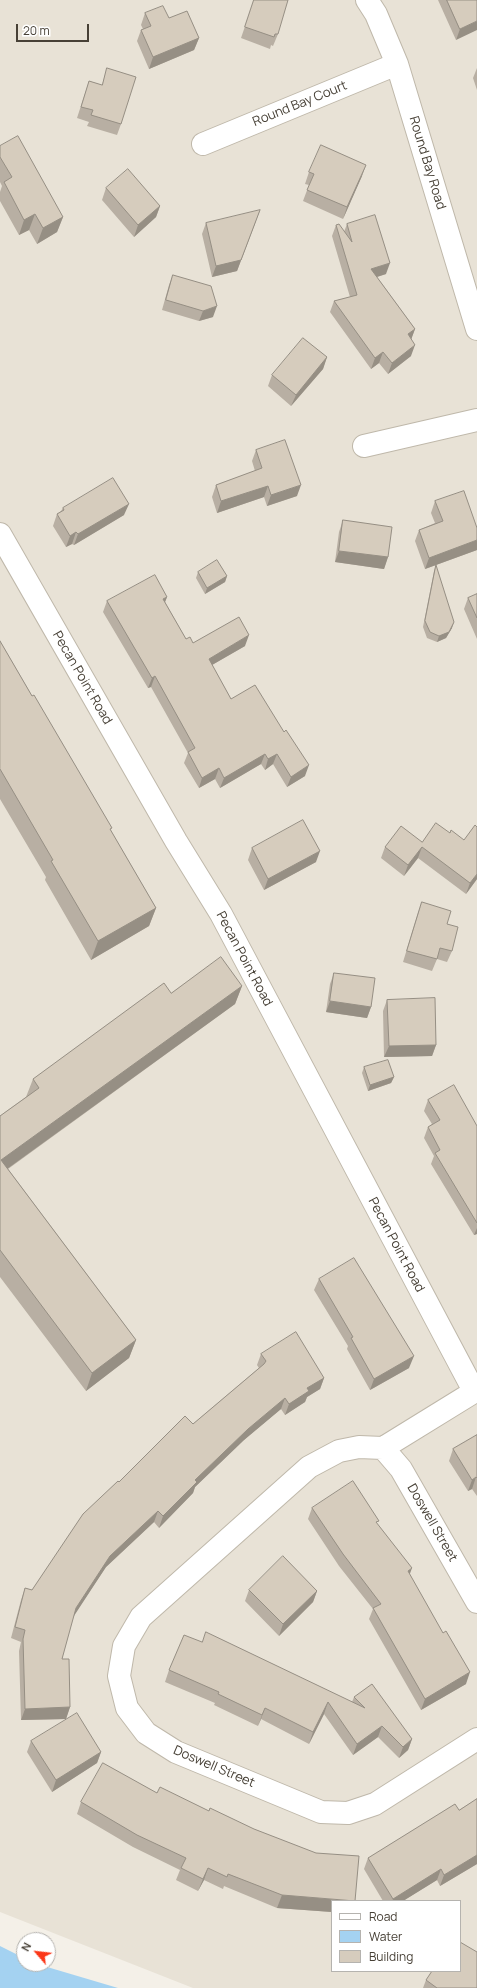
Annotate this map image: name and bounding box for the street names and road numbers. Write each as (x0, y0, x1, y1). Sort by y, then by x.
street label: Round Bay Court (251, 78, 349, 130)
street label: Round Bay Road (405, 115, 449, 211)
street label: Pecan Point Road (49, 629, 115, 727)
street label: Pecan Point Road (212, 909, 276, 1009)
street label: Pecan Point Road (364, 1195, 428, 1295)
street label: Doswell Street (403, 1481, 461, 1565)
street label: Doswell Street (171, 1743, 257, 1791)

